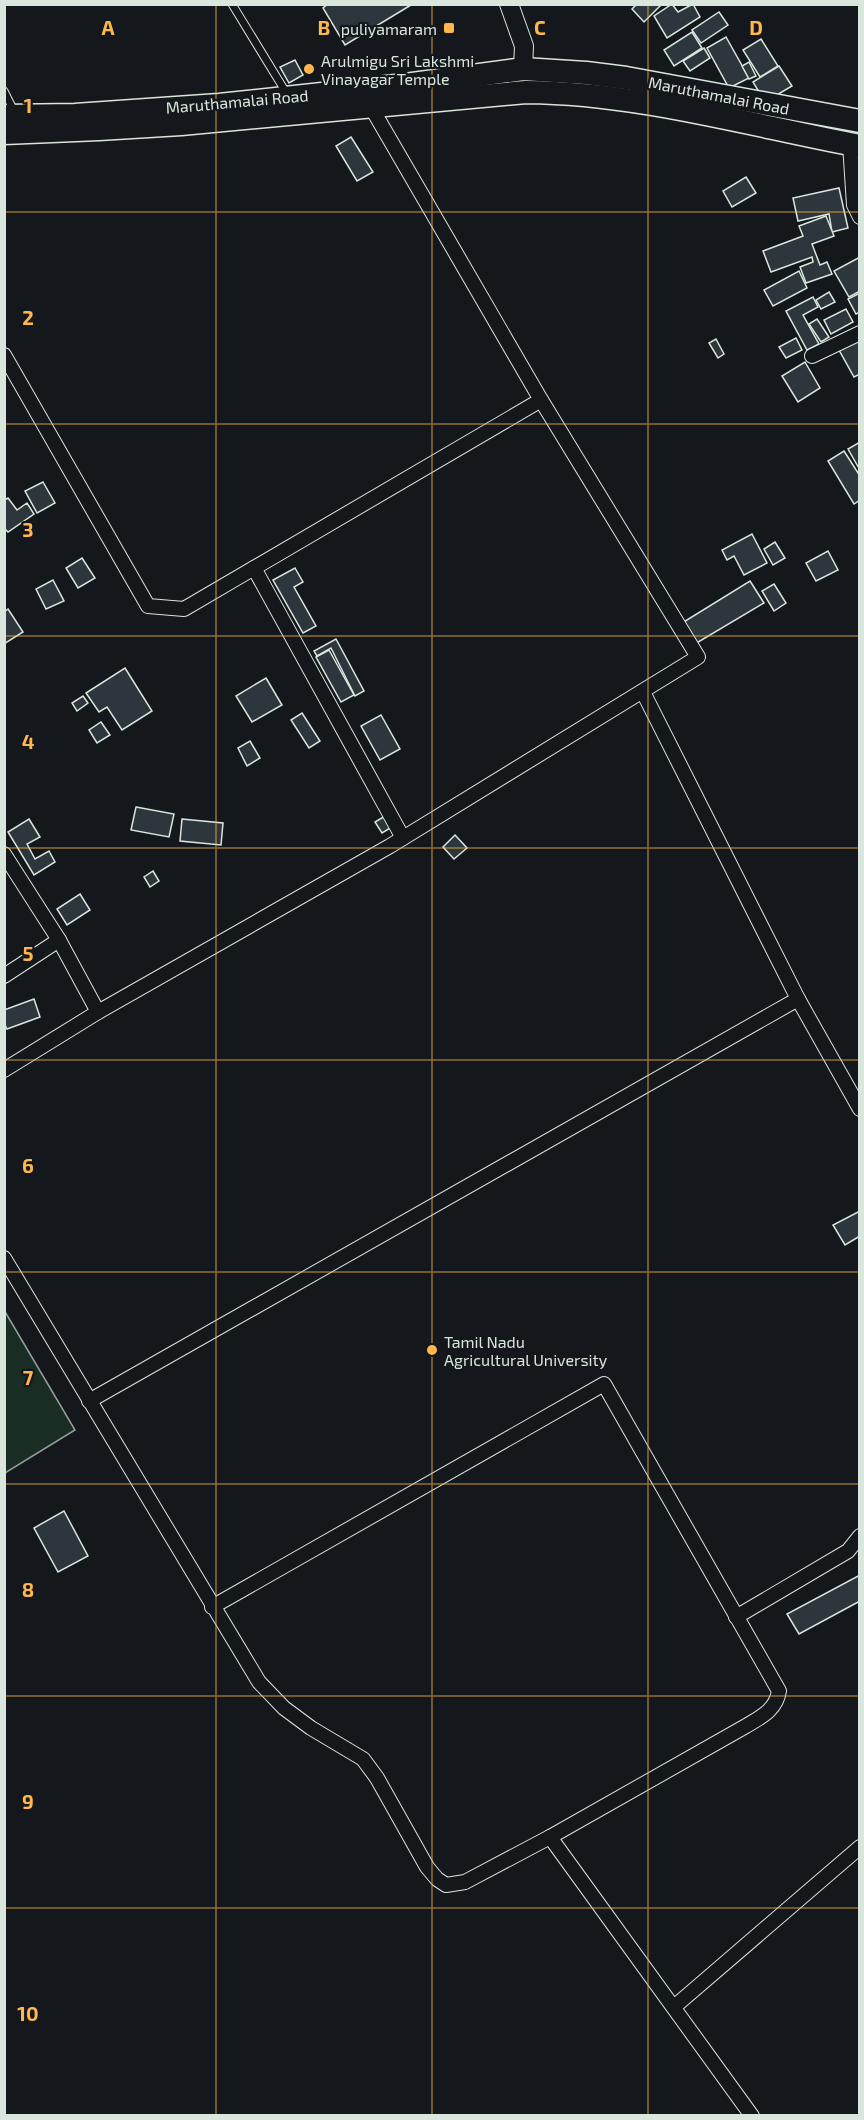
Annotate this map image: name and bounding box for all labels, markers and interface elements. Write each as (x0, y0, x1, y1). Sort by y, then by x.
text: A (101, 15, 115, 39)
text: B (318, 15, 330, 39)
text: C (534, 15, 546, 39)
text: D (749, 15, 763, 39)
place label: puliyamaram (341, 19, 437, 38)
marker: puliyamaram (442, 21, 456, 35)
place label: Arulmigu Sri Lakshmi Vinayagar Temple (321, 51, 474, 88)
marker: Arulmigu Sri Lakshmi Vinayagar Temple (302, 62, 316, 76)
street label: Maruthamalai Road (647, 72, 791, 118)
street label: Maruthamalai Road (165, 85, 309, 117)
text: 1 (24, 93, 32, 117)
text: 2 (22, 305, 34, 329)
text: 3 (22, 517, 34, 541)
text: 4 (22, 729, 35, 753)
text: 5 (22, 941, 34, 965)
text: 6 (22, 1153, 34, 1177)
place label: Tamil Nadu Agricultural University (444, 1332, 608, 1369)
marker: Tamil Nadu Agricultural University (425, 1343, 439, 1357)
text: 7 (23, 1365, 34, 1389)
text: 8 (22, 1577, 34, 1601)
text: 9 (22, 1789, 34, 1813)
text: 10 (17, 2001, 39, 2025)

